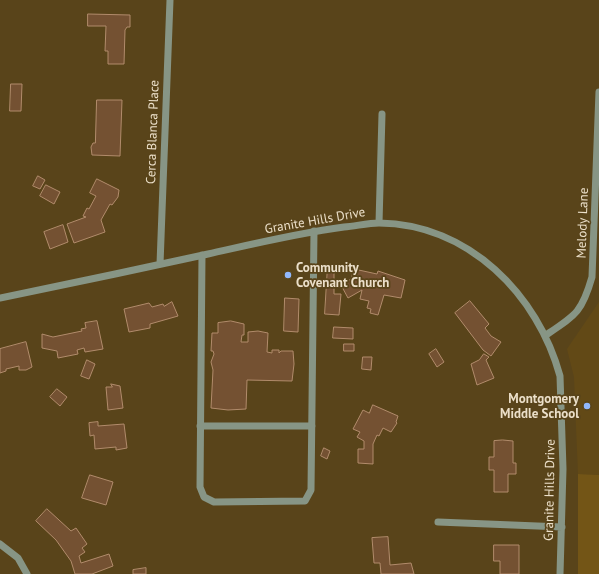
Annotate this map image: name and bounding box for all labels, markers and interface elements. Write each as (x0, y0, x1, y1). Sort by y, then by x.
street label: Cerca Blanca Place (143, 80, 163, 184)
street label: Melody Lane (574, 187, 592, 259)
street label: Granite Hills Drive (264, 204, 366, 238)
place label: Community Covenant Church (296, 260, 389, 291)
marker: Community Covenant Church (283, 270, 293, 280)
place label: Montgomery Middle School (500, 391, 579, 422)
marker: Montgomery Middle School (582, 401, 592, 411)
street label: Granite Hills Drive (541, 439, 559, 541)

